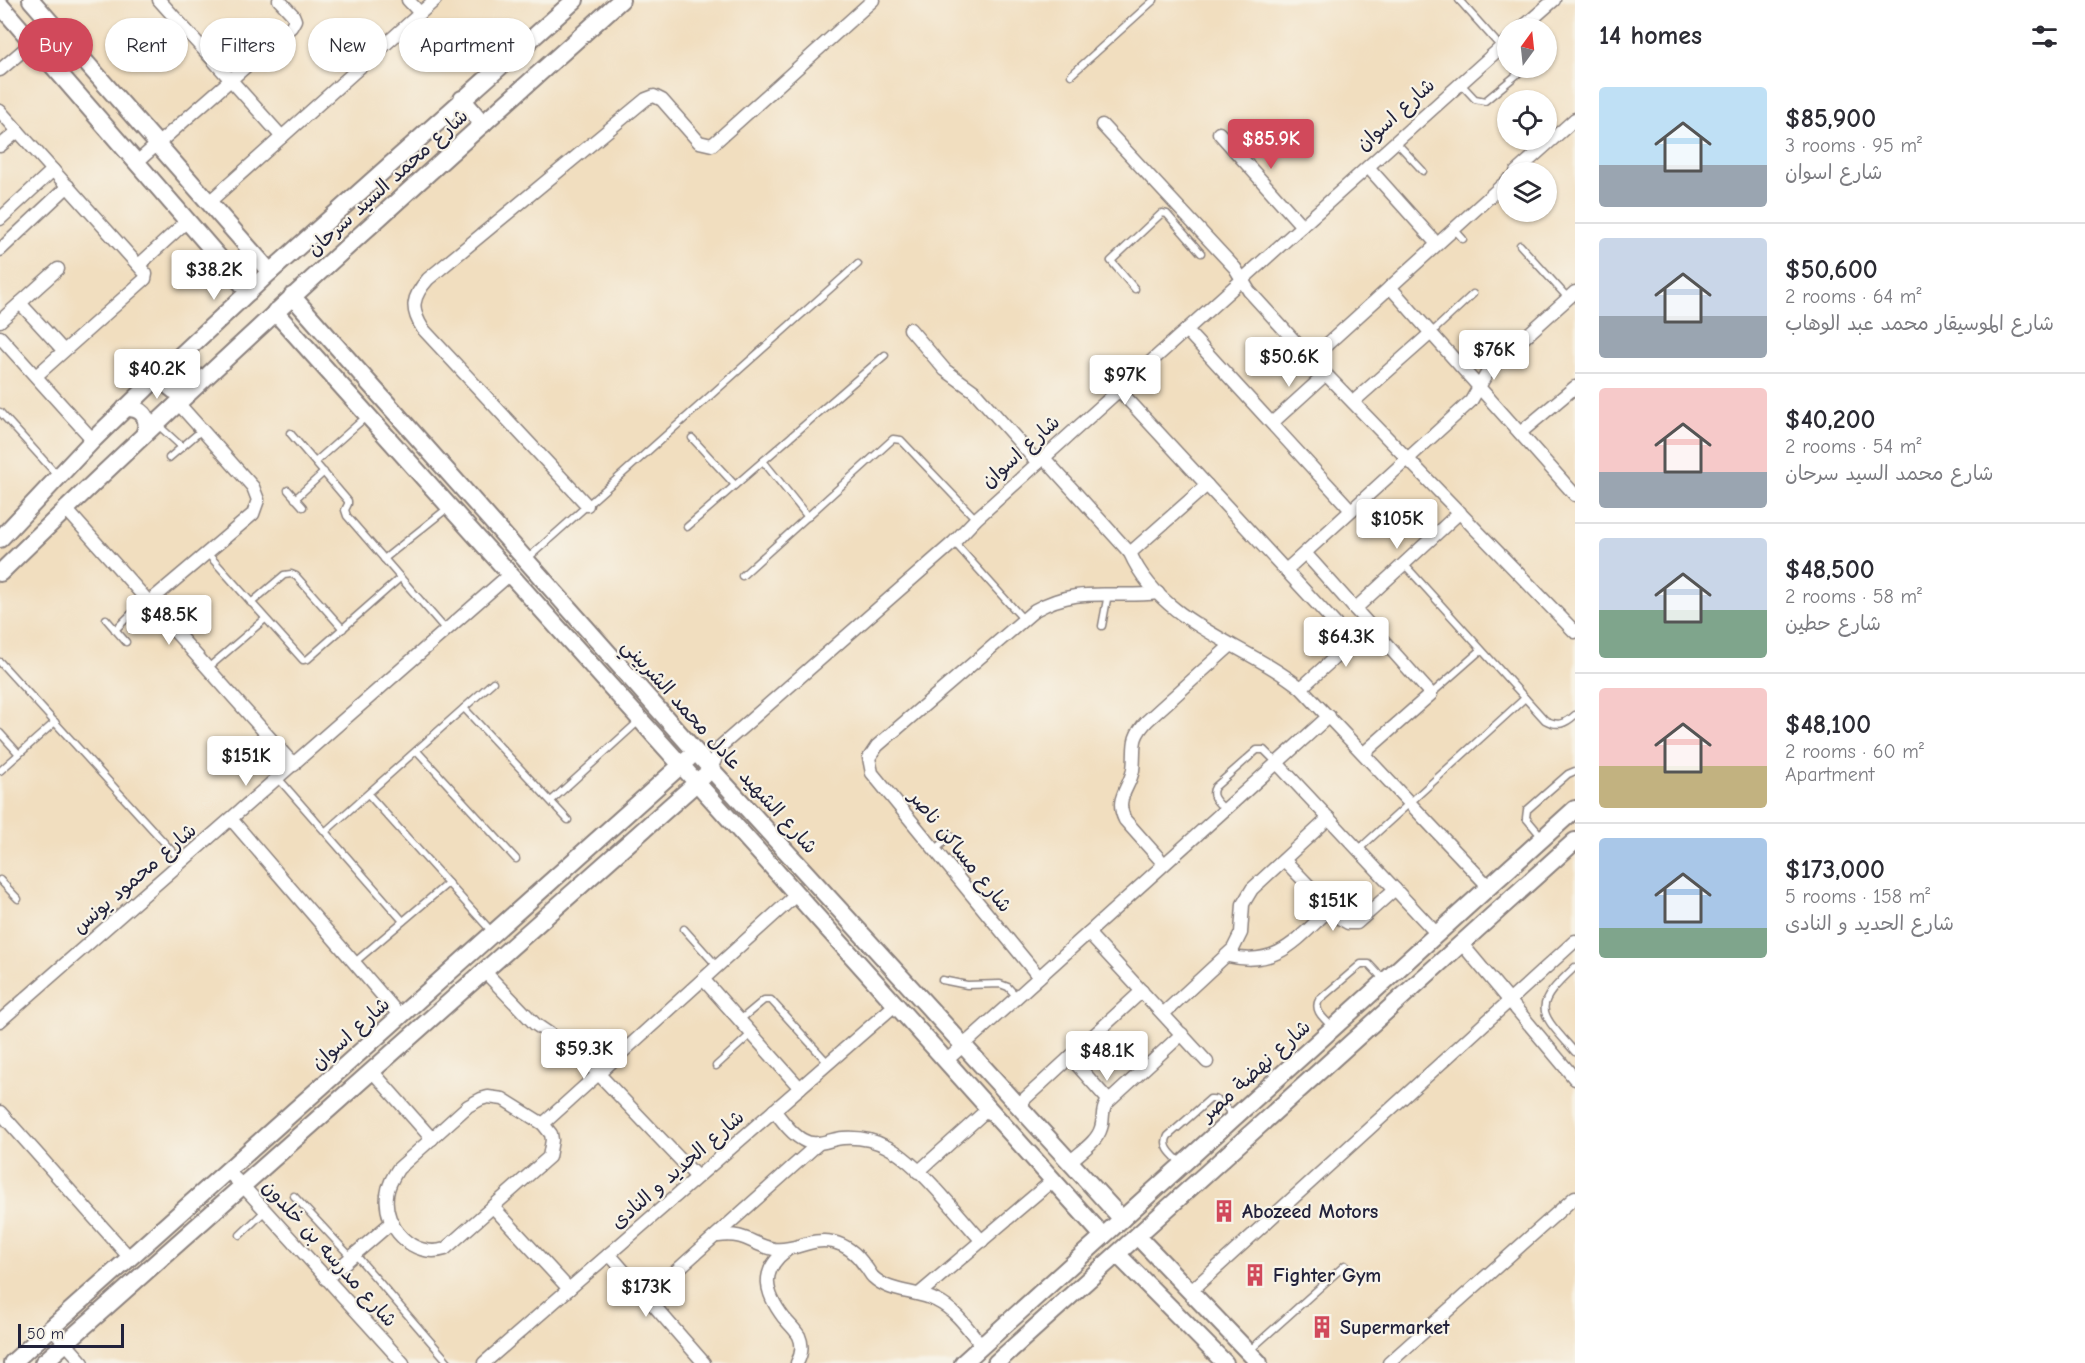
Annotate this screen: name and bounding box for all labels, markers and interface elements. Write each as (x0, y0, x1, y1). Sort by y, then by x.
chip: Buy (18, 18, 93, 72)
chip: Rent (105, 18, 188, 72)
chip: Filters (200, 18, 296, 72)
chip: New (308, 18, 387, 72)
chip: Apartment (399, 18, 535, 72)
north arrow (1497, 18, 1557, 78)
map controls (1497, 18, 1557, 222)
icon: filters (2028, 20, 2061, 53)
text: 14 homes (1599, 21, 1702, 51)
street label: شارع اسوان (1351, 73, 1441, 157)
button: locate (1497, 90, 1557, 150)
street label: شارع محمد السيد سرحان (302, 104, 474, 262)
text: $85,900 (1785, 104, 1876, 134)
icon: home (1647, 111, 1719, 183)
pin: $85.9K (1222, 119, 1320, 170)
text: $85.9K (1242, 127, 1300, 150)
text: 3 rooms · 95 m² (1785, 134, 1922, 157)
text: شارع اسوان (1785, 161, 1882, 184)
button: layers (1497, 162, 1557, 222)
pin: $38.2K (165, 250, 263, 301)
text: $50,600 (1785, 255, 1878, 285)
text: $38.2K (186, 258, 242, 281)
icon: home (1647, 262, 1719, 334)
text: 2 rooms · 64 m² (1785, 285, 1921, 308)
text: شارع الموسيقار محمد عبد الوهاب (1785, 312, 2054, 335)
pin: $76K (1458, 330, 1530, 381)
pin: $50.6K (1240, 337, 1338, 388)
text: $76K (1473, 338, 1515, 361)
text: $50.6K (1259, 345, 1319, 368)
pin: $40.2K (108, 349, 206, 400)
pin: $97K (1089, 355, 1161, 406)
text: $40.2K (128, 357, 186, 380)
text: $97K (1104, 363, 1146, 386)
text: $40,200 (1785, 405, 1875, 435)
street label: شارع اسوان (976, 410, 1066, 494)
icon: home (1647, 412, 1719, 484)
text: 2 rooms · 54 m² (1785, 435, 1921, 458)
text: شارع محمد السيد سرحان (1785, 462, 1994, 485)
pin: $105K (1355, 499, 1439, 550)
text: $105K (1370, 507, 1424, 530)
text: $48,500 (1785, 555, 1875, 585)
icon: home (1647, 562, 1719, 634)
text: 2 rooms · 58 m² (1785, 585, 1922, 608)
pin: $48.5K (120, 595, 218, 646)
text: $48.5K (140, 603, 198, 626)
text: شارع حطين (1785, 612, 1881, 635)
pin: $64.3K (1297, 617, 1395, 668)
text: $64.3K (1318, 625, 1374, 648)
street label: شارع الشهيد عادل محمد الشربيني (613, 634, 822, 862)
text: $48,100 (1785, 710, 1871, 740)
icon: home (1647, 712, 1719, 784)
pin: $151K (204, 736, 288, 787)
text: 2 rooms · 60 m² (1785, 740, 1924, 763)
text: $151K (221, 744, 271, 767)
text: Apartment (1785, 763, 1875, 786)
street label: شارع مساكن ناصر (902, 784, 1017, 918)
street label: شارع محمود يونس (68, 818, 202, 940)
text: $173,000 (1785, 855, 1885, 885)
icon: home (1647, 862, 1719, 934)
pin: $151K (1291, 881, 1375, 932)
text: 5 rooms · 158 m² (1785, 885, 1930, 908)
text: $151K (1308, 889, 1358, 912)
text: شارع الحديد و النادى (1785, 912, 1954, 935)
street label: شارع اسوان (306, 992, 396, 1076)
street label: شارع نهضة مصر (1194, 1015, 1316, 1129)
pin: $59.3K (535, 1029, 633, 1080)
pin: $48.1K (1058, 1031, 1156, 1082)
text: $59.3K (555, 1037, 613, 1060)
text: $48.1K (1080, 1039, 1134, 1062)
street label: شارع الحديد و النادى (606, 1105, 750, 1235)
street label: شارع مدرسه بن خلدون (256, 1175, 402, 1333)
building icon: Abozeed Motors (1211, 1198, 1237, 1224)
place label: Abozeed Motors (1242, 1200, 1378, 1223)
building icon: Fighter Gym (1242, 1262, 1268, 1288)
place label: Fighter Gym (1273, 1264, 1381, 1287)
pin: $173K (604, 1267, 688, 1318)
text: $173K (621, 1275, 671, 1298)
building icon: Supermarket (1309, 1314, 1335, 1340)
place label: Supermarket (1340, 1316, 1450, 1339)
scale bar (18, 1321, 124, 1348)
text: 50 m (27, 1325, 64, 1343)

